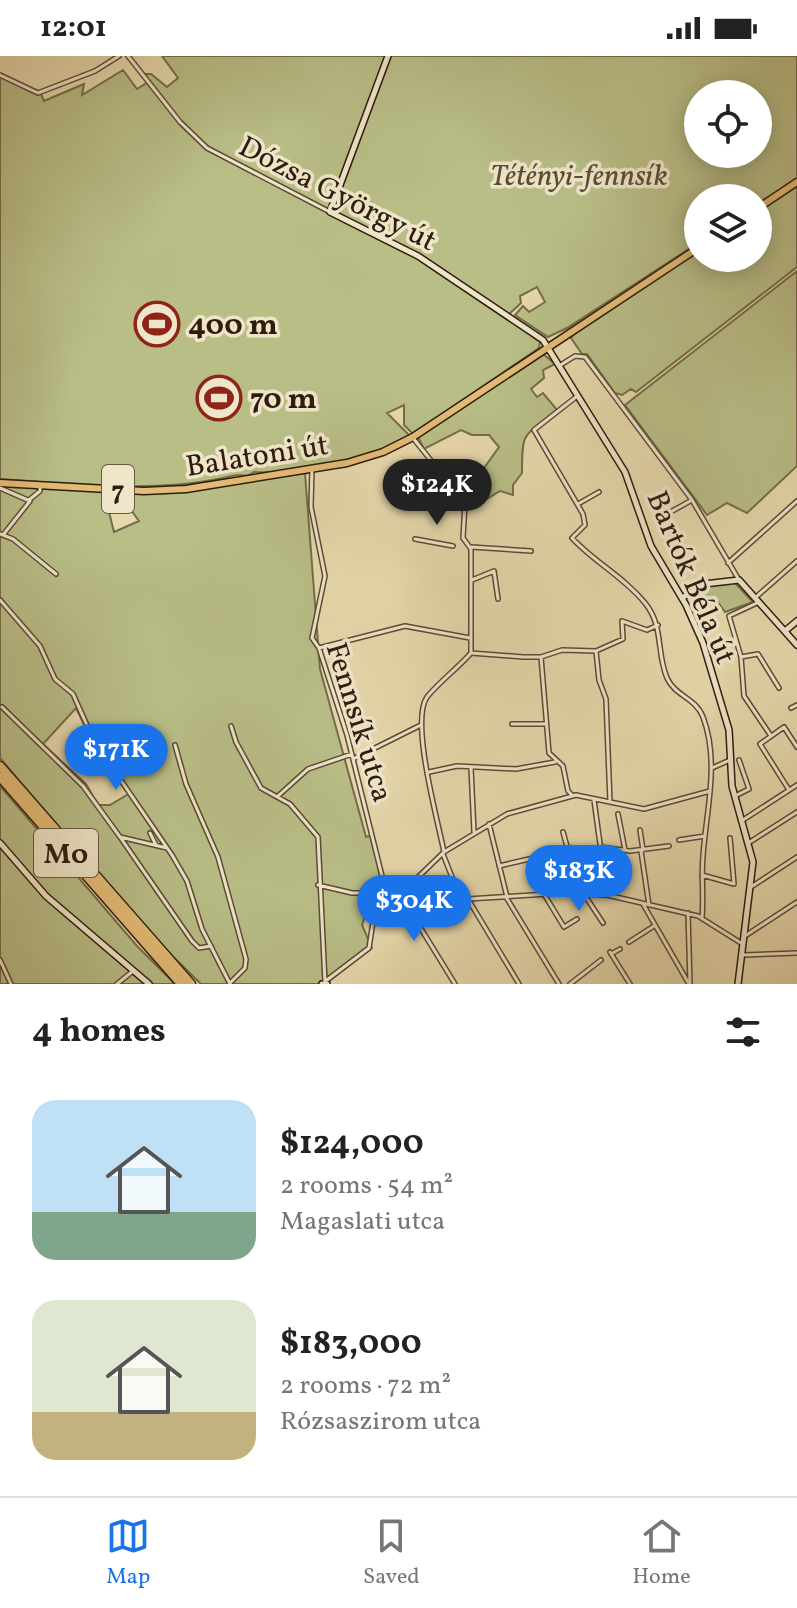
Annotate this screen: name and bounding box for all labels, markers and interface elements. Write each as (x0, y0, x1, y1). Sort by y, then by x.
text: 12:01 (40, 7, 107, 49)
map controls (684, 80, 772, 272)
button: locate (684, 80, 772, 168)
street label: Dózsa György út (231, 127, 443, 263)
park label: Tétényi-fennsík (490, 156, 668, 198)
button: layers (684, 184, 772, 272)
sports icon: 400 m (133, 300, 181, 348)
place label: 400 m (188, 305, 278, 347)
sports icon: 70 m (195, 374, 243, 422)
place label: 70 m (250, 379, 317, 421)
street label: Balatoni út (183, 425, 332, 489)
pin: $124K (381, 459, 493, 527)
road number: 7 (102, 465, 134, 513)
text: $124K (401, 467, 473, 503)
street label: Bartók Béla út (635, 485, 746, 671)
street label: Fennsík utca (314, 638, 402, 808)
pin: $171K (60, 724, 172, 792)
text: $171K (83, 732, 149, 768)
road number: M0 (34, 829, 98, 877)
pin: $183K (523, 845, 635, 913)
text: $183K (543, 853, 615, 889)
pin: $304K (358, 875, 470, 943)
text: $304K (375, 883, 453, 919)
text: 4 homes (32, 1009, 166, 1056)
icon: filters (721, 1010, 765, 1054)
text: $124,000 (280, 1121, 424, 1168)
icon: home (96, 1132, 192, 1228)
text: 2 rooms · 54 m² (280, 1168, 453, 1204)
text: Magaslati utca (280, 1204, 445, 1240)
text: $183,000 (280, 1321, 422, 1368)
icon: home (96, 1332, 192, 1428)
text: 2 rooms · 72 m² (280, 1368, 451, 1404)
text: Rózsaszirom utca (280, 1404, 481, 1440)
tab: Map (106, 1514, 150, 1593)
tab: Saved (363, 1514, 420, 1593)
tab: Home (632, 1514, 691, 1593)

